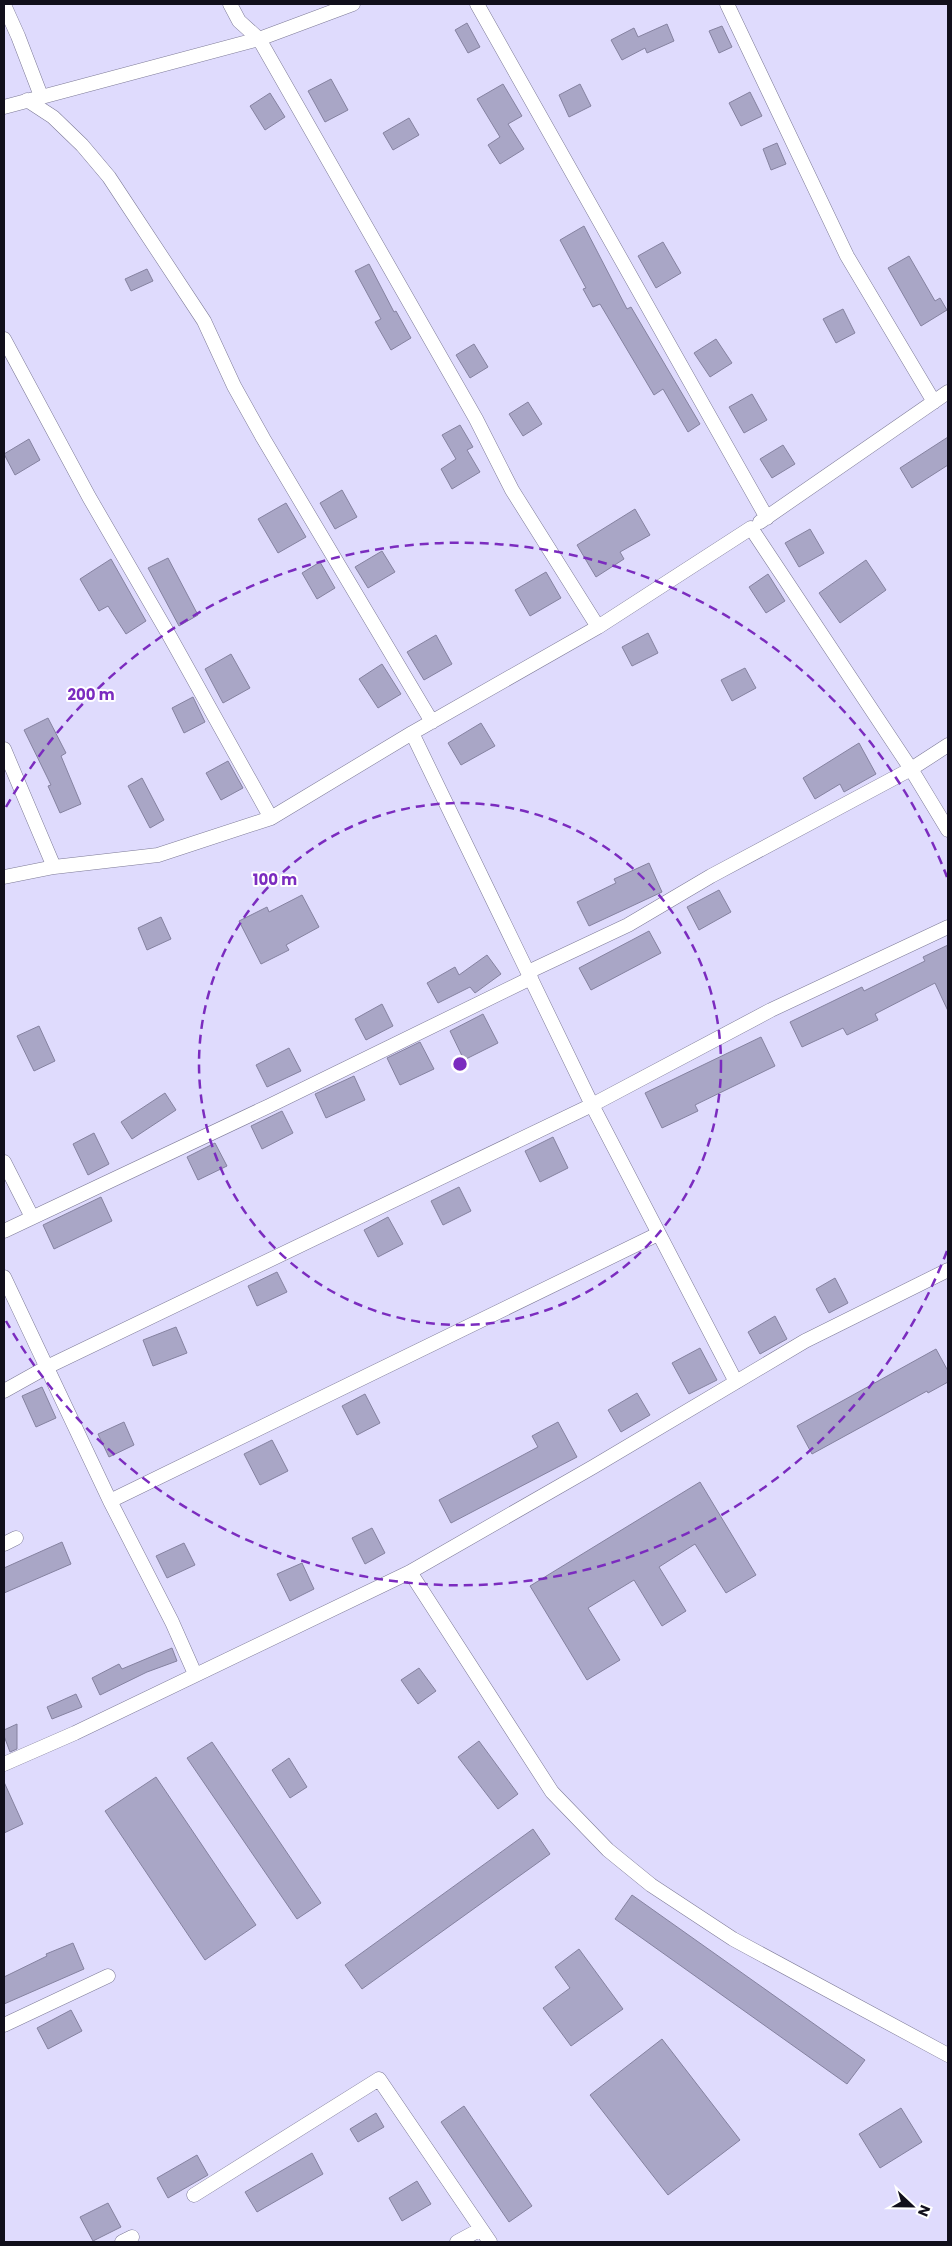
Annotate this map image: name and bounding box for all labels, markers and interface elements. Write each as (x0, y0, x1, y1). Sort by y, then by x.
text: 200 m (67, 684, 115, 705)
text: 100 m (253, 869, 297, 890)
centre of rings (451, 1055, 469, 1073)
north arrow (887, 2181, 937, 2231)
text: N (913, 2202, 935, 2219)

